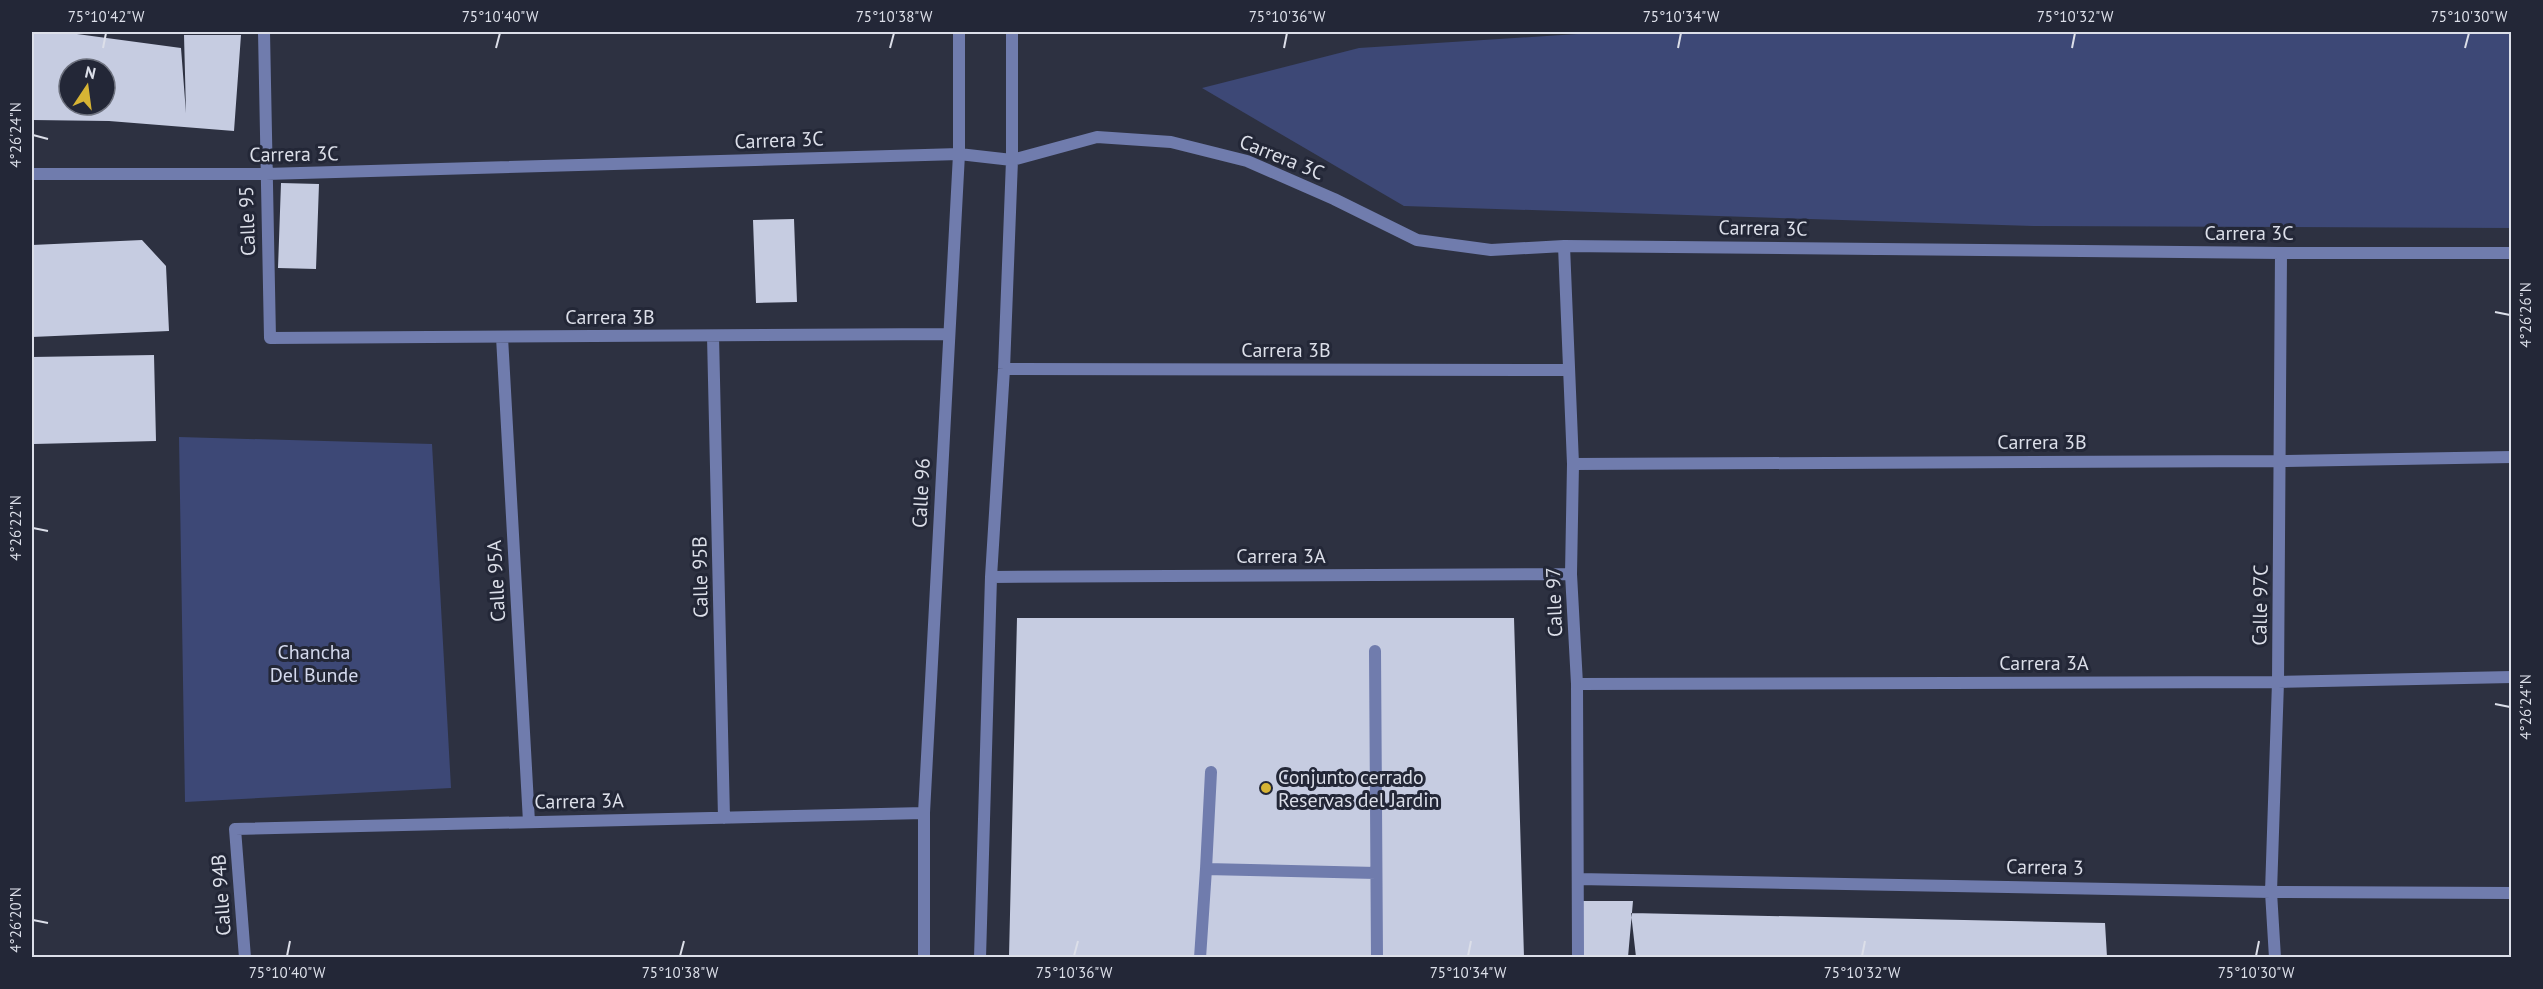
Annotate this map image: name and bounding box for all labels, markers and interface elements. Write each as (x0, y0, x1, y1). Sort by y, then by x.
text: 75°10'42"W (68, 7, 145, 26)
text: 75°10'40"W (462, 7, 539, 26)
text: 75°10'38"W (856, 7, 933, 26)
text: 75°10'36"W (1249, 7, 1326, 26)
text: 75°10'34"W (1643, 7, 1720, 26)
text: 75°10'32"W (2037, 7, 2114, 26)
text: 75°10'30"W (2431, 7, 2508, 26)
north arrow (57, 57, 117, 117)
text: N (83, 61, 98, 83)
text: 4°26'24"N (6, 102, 25, 168)
street label: Carrera 3C (734, 125, 824, 155)
street label: Carrera 3C (1236, 128, 1328, 186)
street label: Carrera 3C (249, 140, 339, 168)
street label: Calle 95 (233, 186, 261, 256)
street label: Carrera 3C (1718, 214, 1808, 242)
street label: Carrera 3C (2204, 220, 2294, 246)
text: 4°26'26"N (2516, 282, 2535, 348)
street label: Carrera 3B (565, 304, 655, 330)
street label: Carrera 3B (1241, 337, 1331, 363)
street label: Carrera 3B (1997, 429, 2087, 455)
street label: Calle 96 (906, 457, 936, 529)
text: 4°26'22"N (6, 495, 25, 561)
street label: Calle 95B (686, 536, 714, 618)
street label: Calle 95A (481, 539, 511, 622)
street label: Carrera 3A (1236, 543, 1326, 569)
street label: Calle 97C (2246, 564, 2274, 646)
street label: Calle 97 (1540, 567, 1568, 637)
park label: Chancha Del Bunde (270, 639, 358, 688)
street label: Carrera 3A (1999, 650, 2089, 676)
text: 4°26'24"N (2516, 674, 2535, 740)
place label: Conjunto cerrado Reservas del Jardin (1278, 764, 1440, 813)
marker: Conjunto cerrado Reservas del Jardin (1259, 781, 1273, 795)
street label: Carrera 3A (534, 787, 624, 815)
street label: Calle 94B (205, 853, 237, 937)
street label: Carrera 3 (2006, 853, 2084, 881)
text: 4°26'20"N (6, 887, 25, 953)
text: 75°10'40"W (249, 963, 326, 982)
text: 75°10'38"W (642, 963, 719, 982)
text: 75°10'36"W (1036, 963, 1113, 982)
text: 75°10'34"W (1430, 963, 1507, 982)
text: 75°10'32"W (1824, 963, 1901, 982)
text: 75°10'30"W (2218, 963, 2295, 982)

